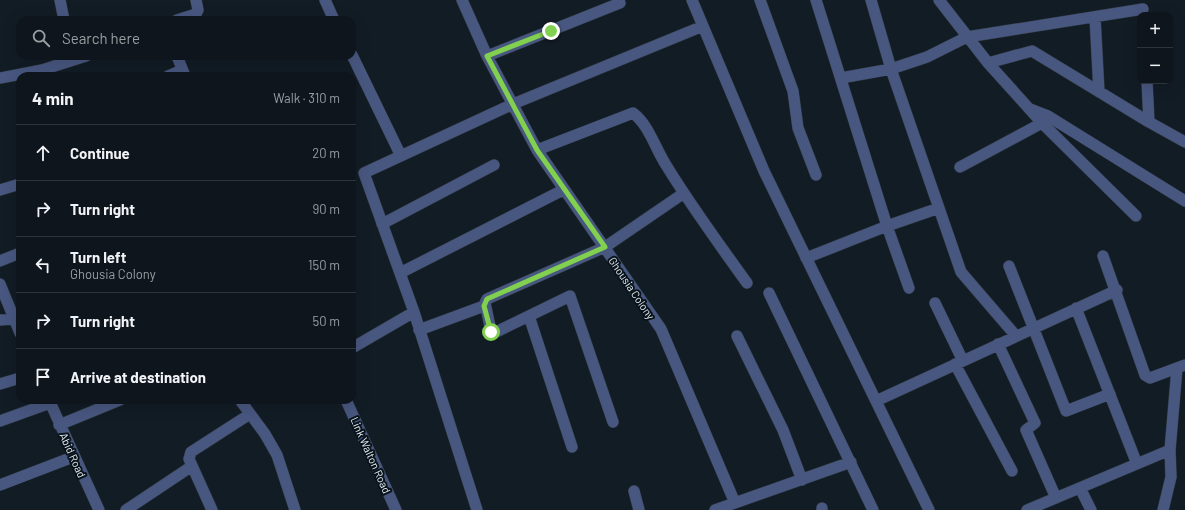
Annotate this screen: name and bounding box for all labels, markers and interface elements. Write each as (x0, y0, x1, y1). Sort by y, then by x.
map controls (1137, 12, 1173, 84)
button: + (1137, 12, 1173, 48)
search box (16, 16, 356, 60)
route end (542, 22, 560, 40)
icon: search (30, 27, 52, 49)
text: Search here (62, 29, 140, 47)
button: − (1137, 48, 1173, 84)
text: 4 min (32, 88, 74, 108)
text: Walk · 310 m (273, 90, 340, 106)
icon: ahead (32, 142, 54, 164)
text: Continue (70, 144, 130, 162)
text: 20 m (312, 145, 340, 161)
icon: right (32, 198, 54, 220)
text: Turn right (70, 200, 135, 218)
text: 90 m (313, 201, 340, 217)
text: Turn left (70, 248, 126, 266)
icon: left (32, 254, 54, 276)
street label: Ghousia Colony (606, 254, 658, 322)
text: 150 m (308, 257, 340, 273)
text: Ghousia Colony (70, 266, 156, 282)
icon: right (32, 310, 54, 332)
text: Turn right (70, 312, 135, 330)
text: 50 m (313, 313, 340, 329)
route start (482, 323, 500, 341)
icon: arrive (32, 366, 54, 388)
text: Arrive at destination (70, 368, 206, 386)
street label: Link Walton Road (348, 415, 394, 495)
street label: Abid Road (57, 430, 89, 480)

